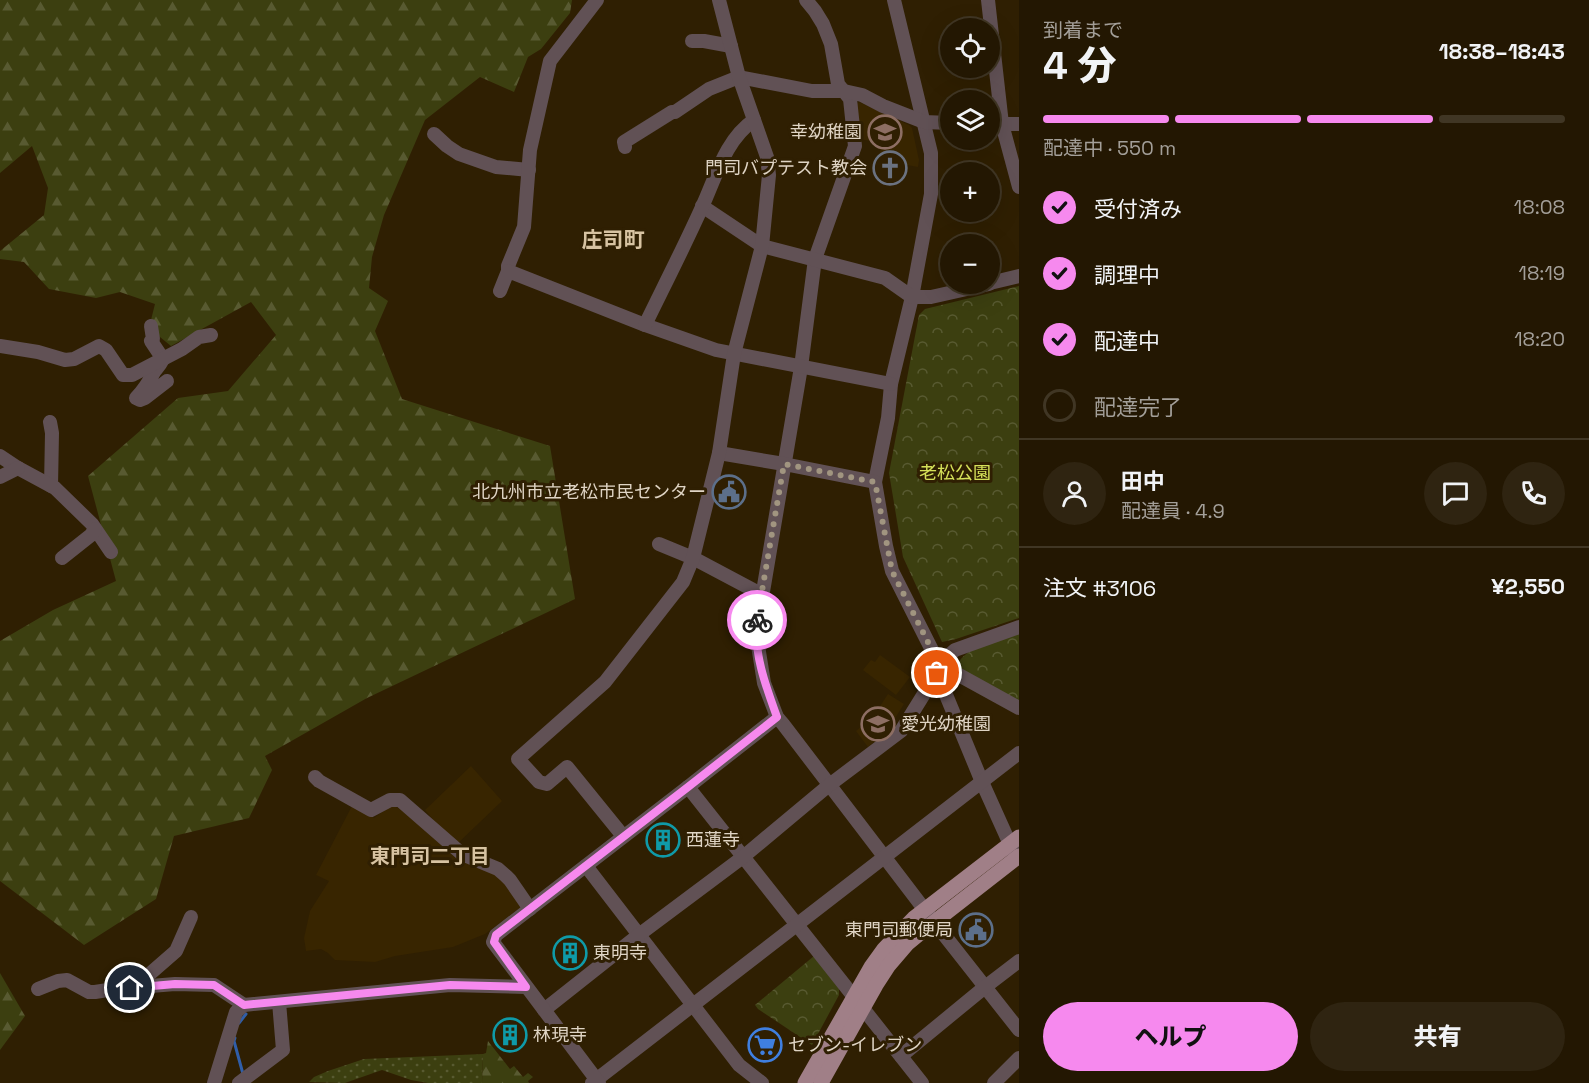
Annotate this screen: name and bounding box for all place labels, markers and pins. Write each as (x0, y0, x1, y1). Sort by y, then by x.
school or university icon: 幸幼稚園 (867, 114, 903, 150)
place label: 幸幼稚園 (790, 120, 862, 143)
church icon: 門司バプテスト教会 (872, 150, 908, 186)
place label: 門司バプテスト教会 (705, 156, 867, 179)
public building icon: 北九州市立老松市民センター (711, 474, 747, 510)
place label: 北九州市立老松市民センター (472, 480, 706, 503)
pin (911, 647, 962, 698)
school or university icon: 愛光幼稚園 (860, 706, 896, 742)
place label: 愛光幼稚園 (901, 712, 991, 735)
building icon: 西蓮寺 (645, 822, 681, 858)
place label: 西蓮寺 (686, 828, 740, 851)
public building icon: 東門司郵便局 (958, 912, 994, 948)
place label: 東門司郵便局 (845, 918, 953, 941)
building icon: 東明寺 (552, 935, 588, 971)
place label: 東明寺 (593, 941, 647, 964)
pin (104, 962, 155, 1013)
building icon: 林現寺 (492, 1017, 528, 1053)
place label: 林現寺 (533, 1023, 587, 1046)
supermarket icon: セブン-イレブン (747, 1027, 783, 1063)
place label: セブン-イレブン (788, 1033, 922, 1056)

